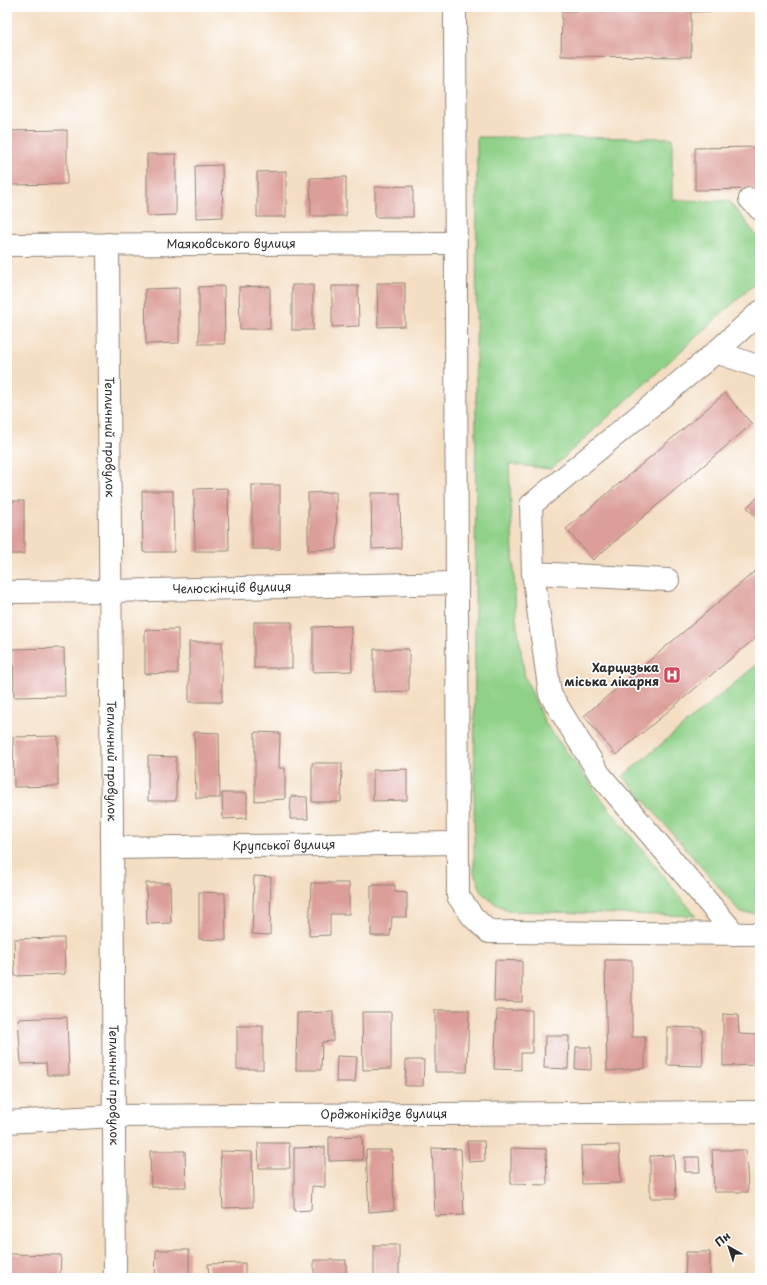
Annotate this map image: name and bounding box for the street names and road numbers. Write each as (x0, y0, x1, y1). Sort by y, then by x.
street label: Маяковського вулиця (166, 234, 296, 252)
street label: Тепличний провулок (101, 377, 120, 498)
street label: Челюскінців вулиця (172, 577, 292, 598)
street label: Тепличний провулок (103, 701, 122, 822)
street label: Крупської вулиця (232, 835, 336, 854)
street label: Тепличний провулок (105, 1025, 124, 1146)
street label: Орджонікідзе вулиця (320, 1104, 447, 1123)

